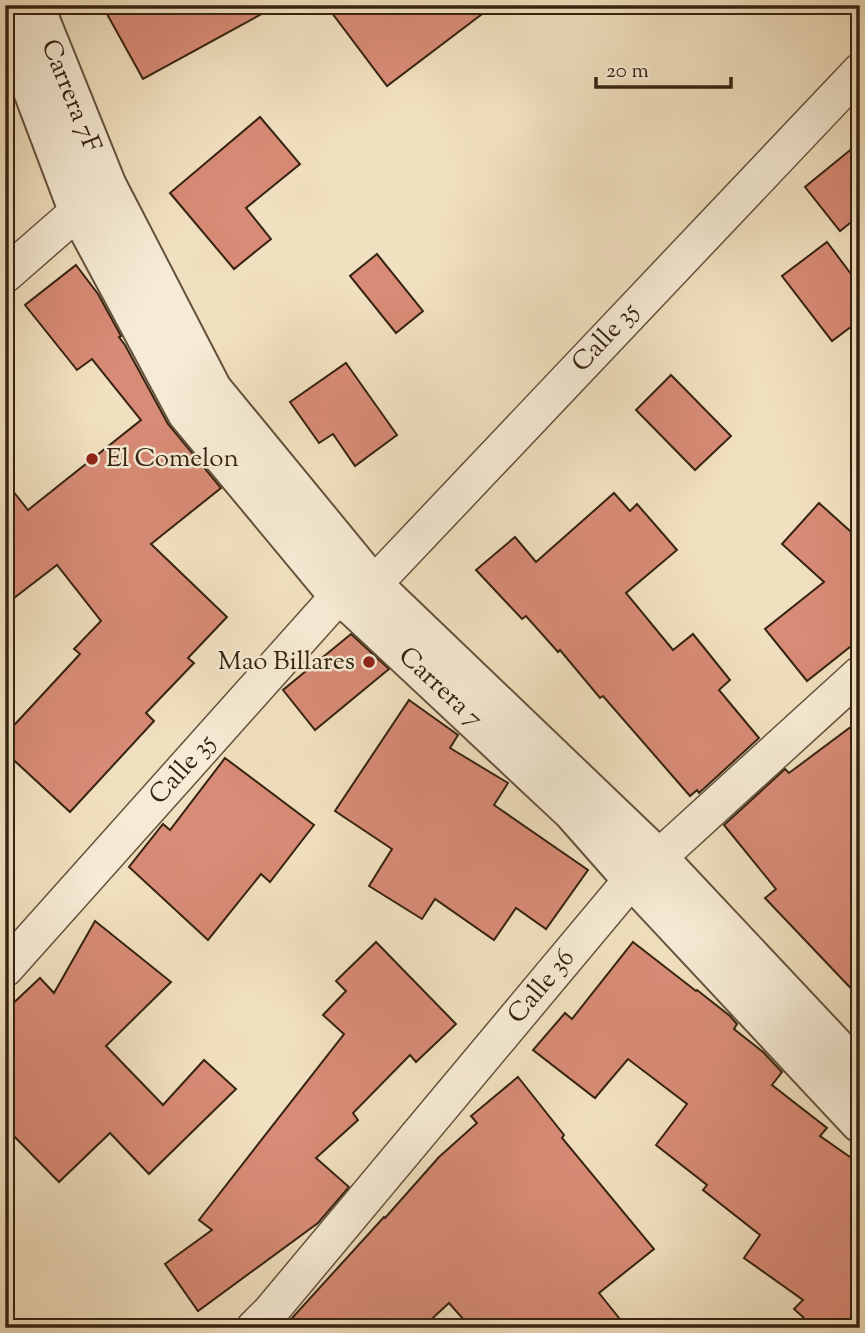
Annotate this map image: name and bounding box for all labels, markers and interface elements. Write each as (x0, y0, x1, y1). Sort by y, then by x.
street label: Carrera 7F (31, 34, 109, 158)
scale bar (596, 46, 730, 90)
text: 20 m (606, 57, 649, 87)
street label: Calle 35 (564, 295, 648, 381)
place label: El Comelon (106, 441, 239, 478)
marker: El Comelon (84, 451, 100, 467)
street label: Carrera 7 (389, 639, 491, 737)
place label: Mao Billares (218, 644, 355, 681)
marker: Mao Billares (361, 654, 377, 670)
street label: Calle 35 (141, 726, 225, 814)
street label: Calle 36 (500, 942, 584, 1032)

